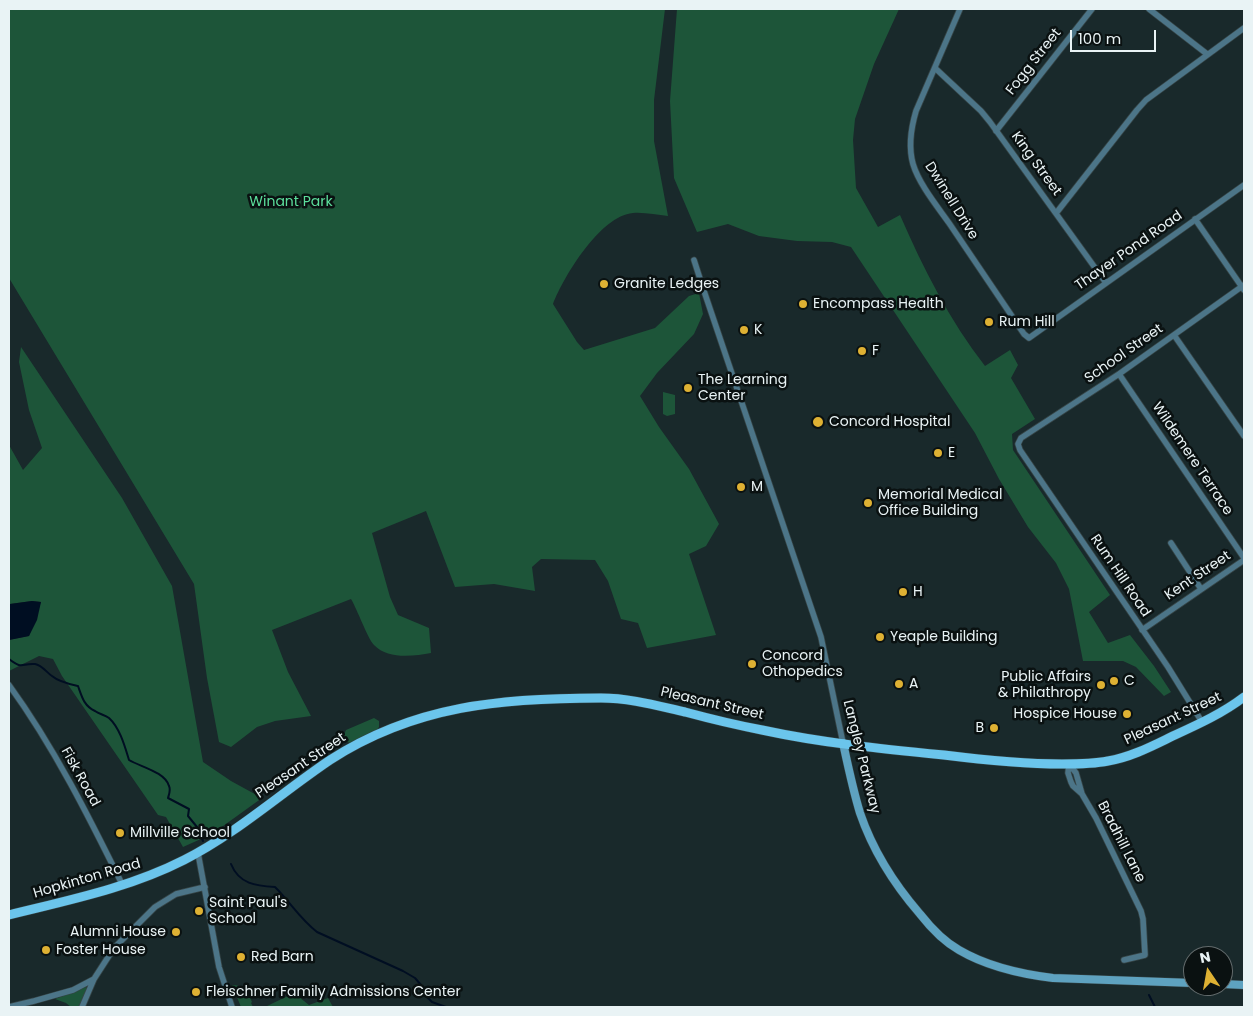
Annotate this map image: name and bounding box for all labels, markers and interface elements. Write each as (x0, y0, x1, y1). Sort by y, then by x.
scale bar (1073, 20, 1159, 52)
street label: Fogg Street (1003, 25, 1065, 99)
text: 100 m (1078, 28, 1121, 49)
street label: King Street (1007, 129, 1065, 199)
street label: Dwinell Drive (921, 159, 981, 243)
park label: Winant Park (249, 194, 333, 210)
street label: Thayer Pond Road (1072, 208, 1186, 294)
place label: Granite Ledges (614, 276, 719, 292)
marker: Granite Ledges (598, 278, 610, 290)
place label: Encompass Health (813, 296, 944, 312)
marker: Encompass Health (797, 298, 809, 310)
place label: Rum Hill (999, 314, 1055, 330)
marker: Rum Hill (983, 316, 995, 328)
street label: School Street (1082, 321, 1166, 387)
place label: K (754, 322, 762, 338)
marker: K (738, 324, 750, 336)
place label: F (872, 343, 879, 359)
marker: F (856, 345, 868, 357)
place label: The Learning Center (698, 372, 787, 404)
marker: The Learning Center (682, 382, 694, 394)
street label: Wildemere Terrace (1148, 399, 1236, 519)
place label: Concord Hospital (829, 414, 950, 430)
marker: Concord Hospital (811, 415, 825, 429)
place label: E (948, 445, 955, 461)
marker: E (932, 447, 944, 459)
place label: M (751, 479, 763, 495)
marker: M (735, 481, 747, 493)
place label: Memorial Medical Office Building (878, 487, 1002, 520)
marker: Memorial Medical Office Building (862, 497, 874, 509)
street label: Rum Hill Road (1086, 532, 1154, 620)
street label: Kent Street (1162, 548, 1234, 604)
place label: H (913, 584, 923, 600)
marker: H (897, 586, 909, 598)
place label: Yeaple Building (890, 629, 997, 645)
marker: Yeaple Building (874, 631, 886, 643)
place label: Concord Othopedics (762, 648, 843, 680)
marker: Concord Othopedics (746, 658, 758, 670)
place label: Public Affairs & Philathropy (998, 669, 1091, 702)
place label: C (1124, 673, 1135, 689)
marker: C (1108, 675, 1120, 687)
place label: A (909, 676, 918, 692)
marker: A (893, 678, 905, 690)
marker: Public Affairs & Philathropy (1095, 679, 1107, 691)
street label: Pleasant Street (659, 684, 765, 724)
street label: Pleasant Street (1122, 689, 1224, 749)
street label: Langley Parkway (839, 698, 883, 816)
place label: Hospice House (1014, 706, 1117, 722)
marker: Hospice House (1121, 708, 1133, 720)
place label: B (975, 720, 984, 736)
marker: B (988, 722, 1000, 734)
street label: Pleasant Street (253, 730, 349, 802)
street label: Fisk Road (57, 744, 103, 810)
street label: Bradhill Lane (1093, 799, 1149, 885)
place label: Millville School (130, 825, 230, 841)
marker: Millville School (114, 827, 126, 839)
street label: Hopkinton Road (31, 856, 143, 902)
place label: Saint Paul's School (209, 895, 287, 928)
marker: Saint Paul's School (193, 905, 205, 917)
place label: Alumni House (70, 924, 166, 940)
marker: Alumni House (170, 926, 182, 938)
place label: Foster House (56, 942, 146, 958)
marker: Foster House (40, 944, 52, 956)
north arrow (1183, 946, 1233, 996)
text: N (1198, 946, 1212, 968)
place label: Red Barn (251, 949, 314, 965)
marker: Red Barn (235, 951, 247, 963)
place label: Fleischner Family Admissions Center (206, 984, 461, 1000)
marker: Fleischner Family Admissions Center (190, 986, 202, 998)

